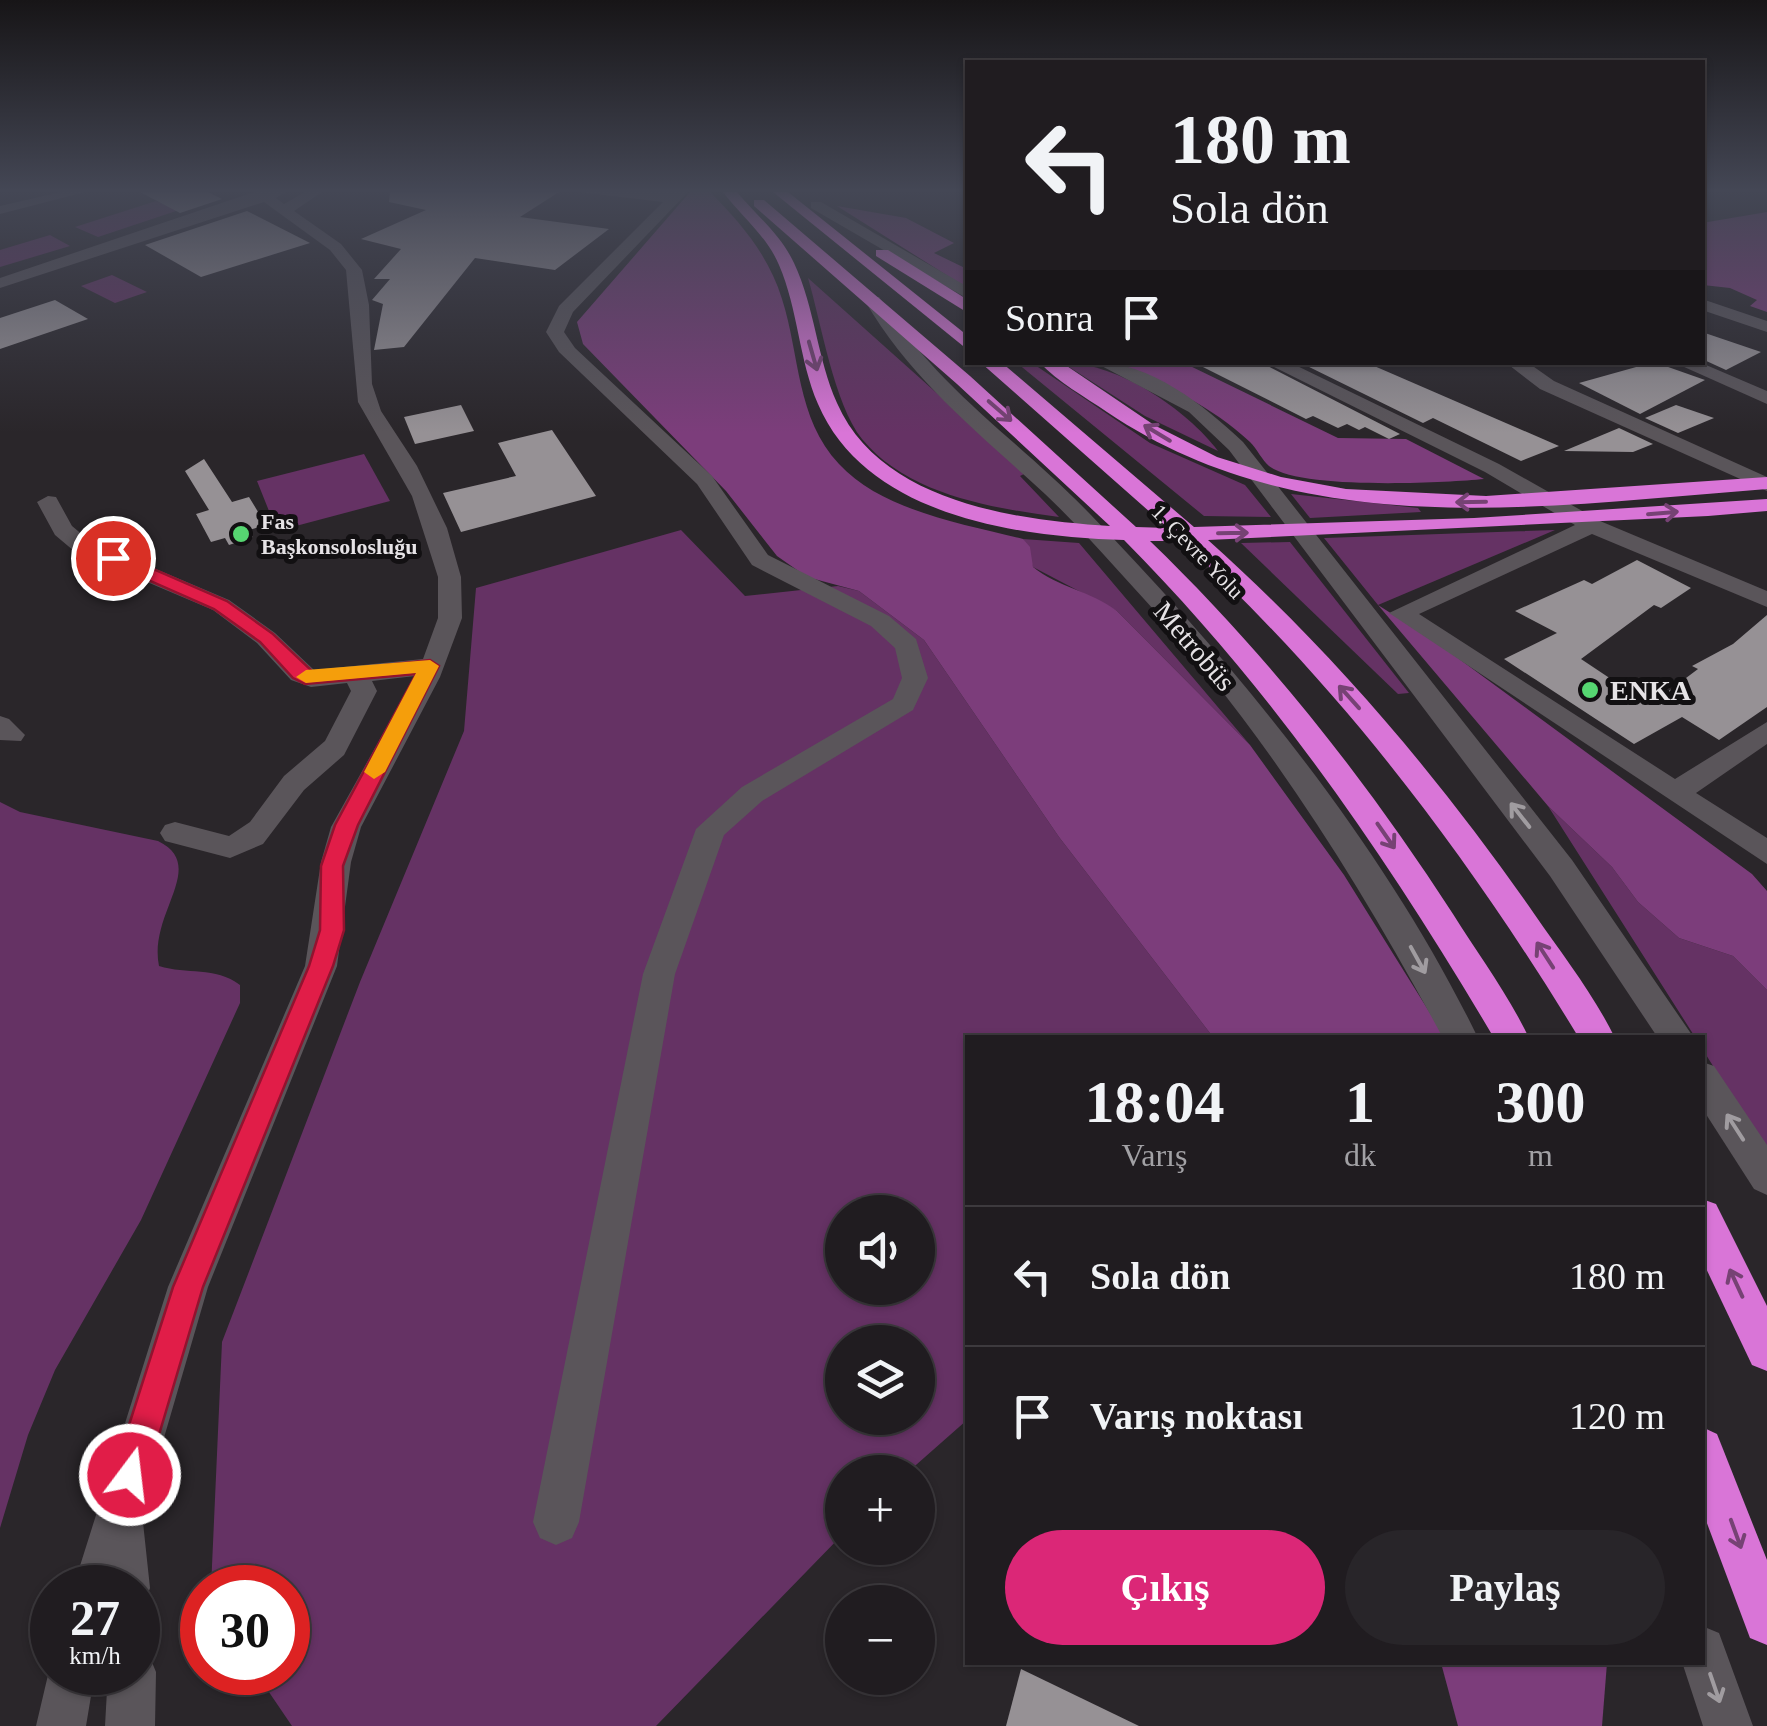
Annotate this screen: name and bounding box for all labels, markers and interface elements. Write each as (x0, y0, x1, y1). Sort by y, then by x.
icon: left (1005, 100, 1135, 230)
text: 180 m (1170, 101, 1351, 178)
text: Sola dön (1170, 183, 1329, 233)
icon: arrive (1114, 290, 1169, 345)
text: Sonra (1005, 297, 1094, 339)
one-way arrow (804, 339, 823, 371)
one-way arrow (987, 399, 1013, 421)
one-way arrow (1143, 423, 1172, 443)
one-way arrow (1455, 492, 1487, 511)
street label: 1. Çevre Yolu (1147, 499, 1249, 604)
one-way arrow (1646, 504, 1679, 523)
place label: Fas Başkonsolosluğu (261, 509, 418, 559)
pin (71, 516, 156, 601)
marker: Fas Başkonsolosluğu (230, 523, 252, 545)
one-way arrow (1217, 523, 1249, 542)
icon: arrive (86, 531, 141, 586)
street label: Metrobüs (1148, 596, 1242, 697)
place label: ENKA (1610, 675, 1692, 706)
marker: ENKA (1579, 679, 1601, 701)
one-way arrow (1339, 684, 1361, 710)
one-way arrow (1509, 802, 1530, 829)
one-way arrow (1375, 822, 1396, 850)
one-way arrow (1535, 941, 1556, 970)
one-way arrow (1409, 944, 1428, 974)
text: 18:04 (1085, 1069, 1224, 1135)
text: 1 (1345, 1069, 1375, 1135)
text: 300 (1495, 1069, 1585, 1135)
one-way arrow (1724, 1113, 1745, 1141)
text: Varış (1122, 1137, 1187, 1173)
text: dk (1344, 1137, 1376, 1173)
text: m (1528, 1137, 1553, 1173)
map controls (825, 1195, 935, 1695)
button: sound (825, 1195, 935, 1305)
icon: left (1005, 1249, 1060, 1304)
text: Sola dön (1090, 1255, 1230, 1297)
text: 180 m (1569, 1255, 1665, 1297)
one-way arrow (1725, 1269, 1744, 1299)
button: layers (825, 1325, 935, 1435)
icon: arrive (1005, 1389, 1060, 1444)
text: Varış noktası (1090, 1395, 1303, 1437)
text: 120 m (1569, 1395, 1665, 1437)
position arrow (78, 1423, 182, 1527)
button: + (825, 1455, 935, 1565)
one-way arrow (1728, 1518, 1746, 1549)
button: Çıkış (1005, 1530, 1325, 1645)
button: Paylaş (1345, 1530, 1665, 1645)
speed limit sign: 30 (180, 1565, 310, 1695)
button: − (825, 1585, 935, 1695)
text: 27 (70, 1590, 120, 1646)
text: km/h (69, 1642, 121, 1669)
one-way arrow (1708, 1672, 1726, 1704)

